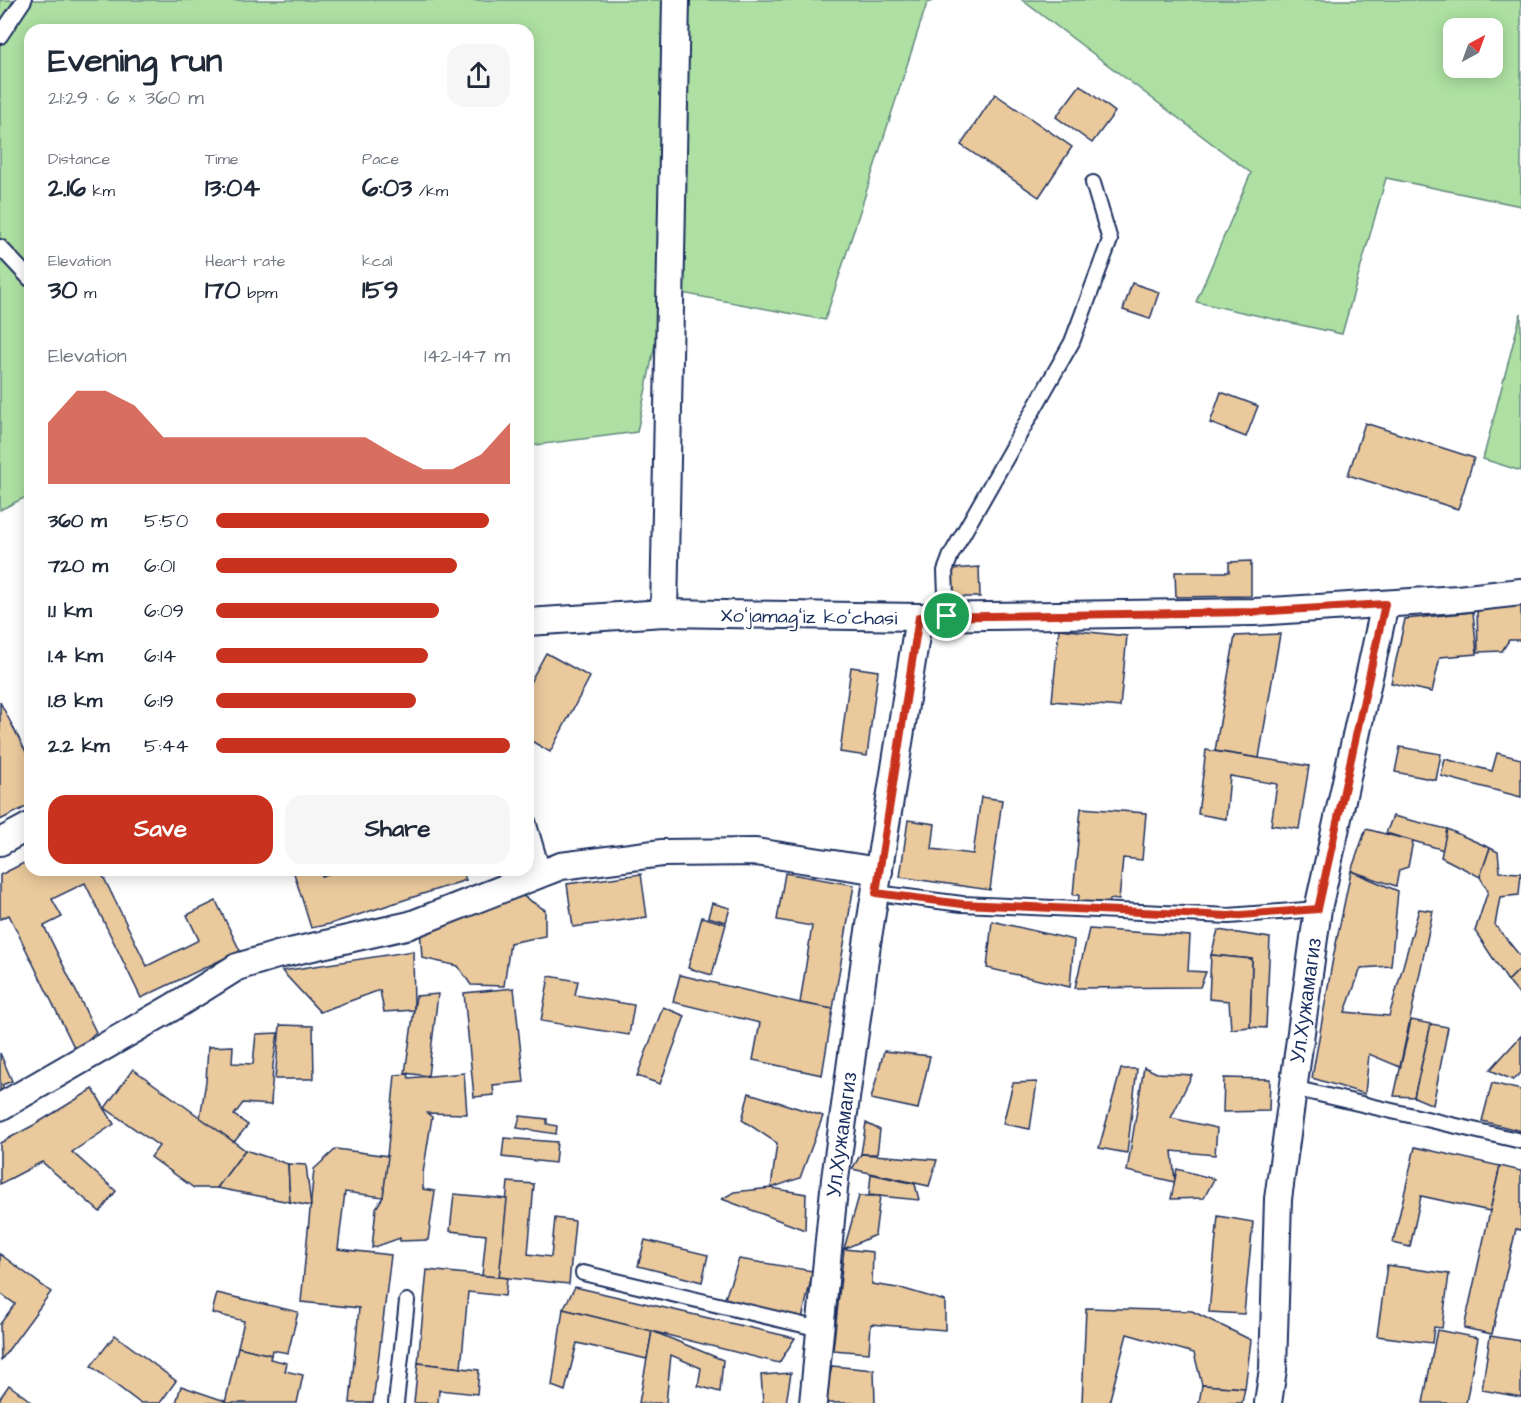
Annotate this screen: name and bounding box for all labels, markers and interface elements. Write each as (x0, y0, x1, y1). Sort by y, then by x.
north arrow (1443, 18, 1503, 78)
map controls (1443, 18, 1503, 78)
text: Evening run (48, 38, 222, 84)
button: share (447, 44, 510, 107)
text: 21:29 · 6 × 360 m (48, 84, 204, 112)
text: Distance (48, 148, 110, 170)
text: Time (205, 148, 239, 170)
text: Pace (362, 148, 399, 170)
text: 2.16 (48, 170, 86, 206)
text: 13:04 (205, 170, 260, 206)
text: 6:03 (362, 170, 412, 206)
text: km (86, 180, 115, 202)
text: /km (412, 180, 448, 202)
text: Elevation (48, 250, 111, 272)
text: Heart rate (205, 250, 285, 272)
text: kcal (362, 250, 393, 272)
text: 30 (48, 272, 78, 308)
text: 170 (205, 272, 241, 308)
text: 159 (362, 272, 399, 308)
text: m (78, 282, 97, 304)
text: bpm (241, 282, 277, 304)
text: Elevation (48, 342, 127, 370)
text: 142–147 m (424, 342, 510, 370)
text: 360 m (48, 507, 107, 535)
text: 5:50 (144, 507, 188, 535)
text: 720 m (48, 552, 108, 580)
text: 6:01 (144, 552, 175, 580)
pin (921, 590, 972, 641)
text: 1.1 km (48, 597, 92, 625)
text: 6:09 (144, 597, 184, 625)
icon: arrive (930, 599, 963, 632)
street label: Xoʻjamagʻiz koʻchasi (720, 601, 898, 634)
text: 1.4 km (48, 642, 103, 670)
text: 6:14 (144, 642, 176, 670)
text: 1.8 km (48, 687, 102, 715)
text: 6:19 (144, 687, 174, 715)
text: 2.2 km (48, 732, 110, 760)
text: 5:44 (144, 732, 189, 760)
button: Save (48, 795, 273, 864)
button: Share (285, 795, 510, 864)
street label: Ул.Хужамагиз (1284, 936, 1329, 1065)
street label: Ул.Хужамагиз (820, 1070, 864, 1198)

